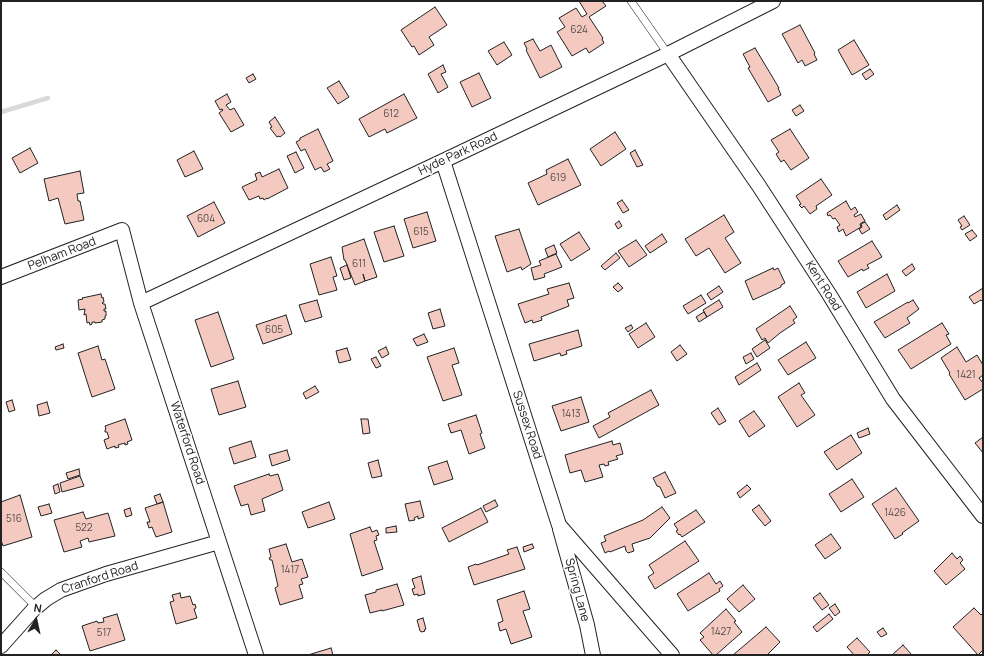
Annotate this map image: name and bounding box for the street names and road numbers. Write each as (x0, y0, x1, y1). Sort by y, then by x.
street label: Hyde Park Road (416, 129, 500, 179)
street label: Pelham Road (26, 234, 98, 274)
street label: Kent Road (802, 258, 844, 314)
street label: Sussex Road (509, 389, 545, 461)
street label: Waterford Road (167, 400, 207, 486)
street label: Spring Lane (562, 557, 592, 623)
street label: Cranford Road (60, 559, 140, 597)

